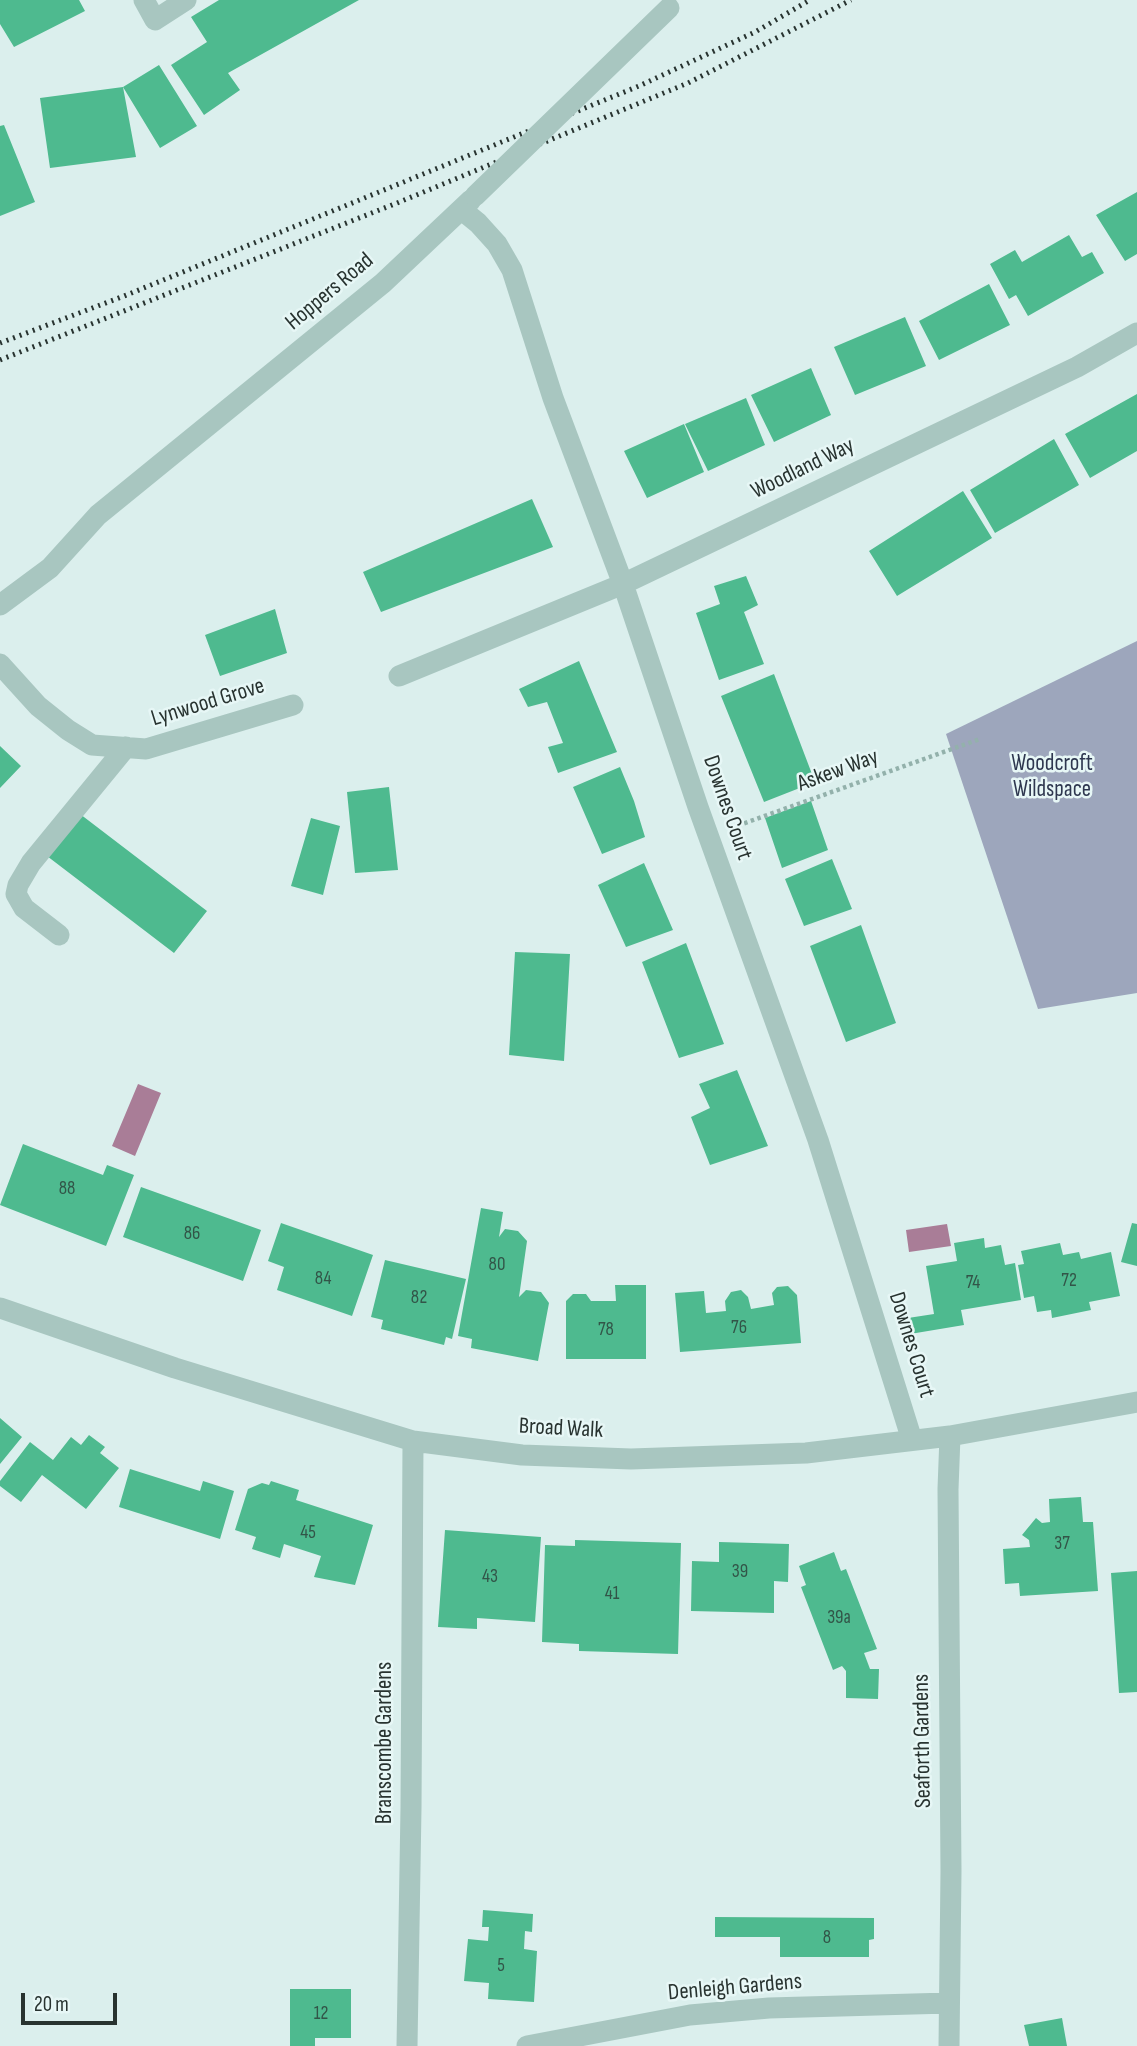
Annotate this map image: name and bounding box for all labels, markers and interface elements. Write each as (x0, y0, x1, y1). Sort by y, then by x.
street label: Hoppers Road (281, 247, 379, 337)
street label: Woodland Way (747, 432, 859, 506)
street label: Lynwood Grove (148, 673, 268, 733)
street label: Askew Way (794, 744, 882, 798)
park label: Woodcroft Wildspace (1011, 750, 1093, 804)
street label: Downes Court (696, 752, 758, 864)
house number: 88 (59, 1178, 75, 1200)
house number: 86 (184, 1223, 200, 1245)
house number: 80 (489, 1254, 505, 1276)
house number: 84 (315, 1268, 331, 1290)
house number: 72 (1061, 1270, 1077, 1292)
house number: 74 (966, 1272, 980, 1294)
house number: 82 (411, 1287, 427, 1309)
street label: Downes Court (882, 1289, 940, 1401)
house number: 76 (731, 1317, 747, 1339)
house number: 78 (598, 1319, 614, 1341)
street label: Broad Walk (518, 1413, 604, 1445)
house number: 45 (300, 1522, 316, 1544)
house number: 37 (1054, 1533, 1070, 1555)
house number: 39 (732, 1561, 748, 1583)
house number: 43 (482, 1566, 498, 1588)
house number: 41 (605, 1583, 619, 1605)
house number: 39a (827, 1607, 851, 1629)
street label: Branscombe Gardens (371, 1662, 399, 1824)
street label: Seaforth Gardens (908, 1674, 938, 1808)
house number: 8 (823, 1927, 831, 1949)
house number: 5 (497, 1955, 505, 1977)
street label: Denleigh Gardens (667, 1968, 803, 2008)
scale bar (24, 1980, 121, 2024)
text: 20 m (34, 1992, 69, 2017)
house number: 12 (314, 2003, 328, 2025)

